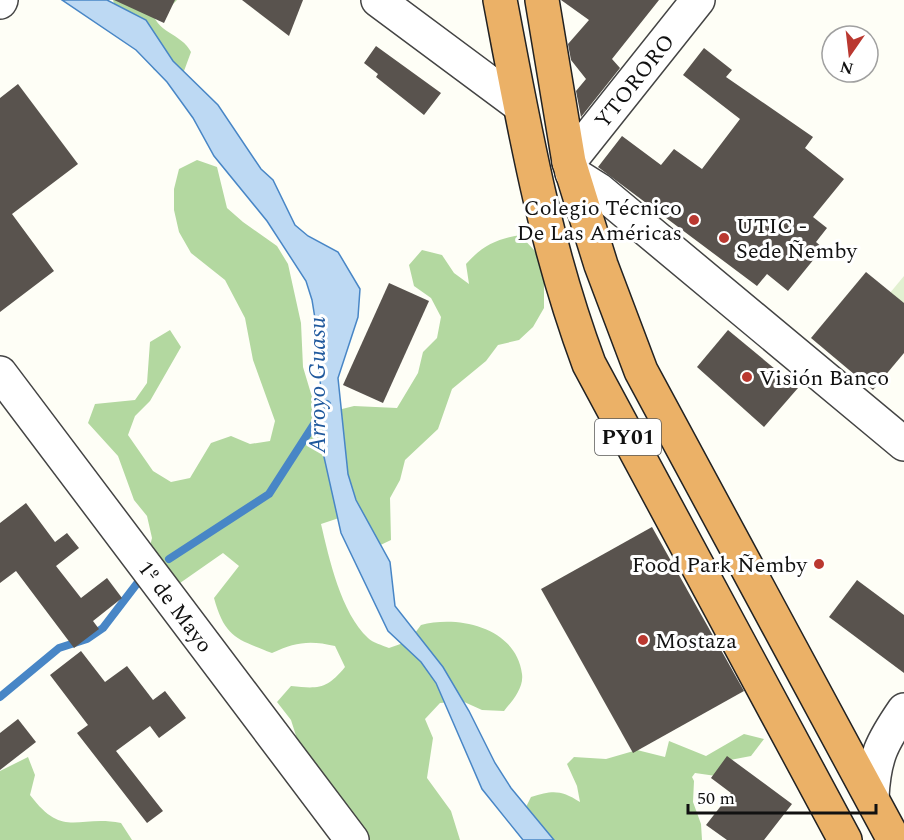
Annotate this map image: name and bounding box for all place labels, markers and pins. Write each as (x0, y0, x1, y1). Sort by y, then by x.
place label: Colegio Técnico De Las Américas (517, 192, 682, 250)
place label: UTIC - Sede Ñemby (736, 210, 858, 268)
marker: Colegio Técnico De Las Américas (687, 213, 701, 227)
marker: UTIC - Sede Ñemby (717, 231, 731, 245)
place label: Visión Banco (759, 362, 889, 395)
marker: Visión Banco (740, 370, 754, 384)
place label: Food Park Ñemby (632, 549, 808, 582)
marker: Food Park Ñemby (812, 557, 826, 571)
place label: Mostaza (655, 625, 737, 658)
marker: Mostaza (636, 633, 650, 647)

